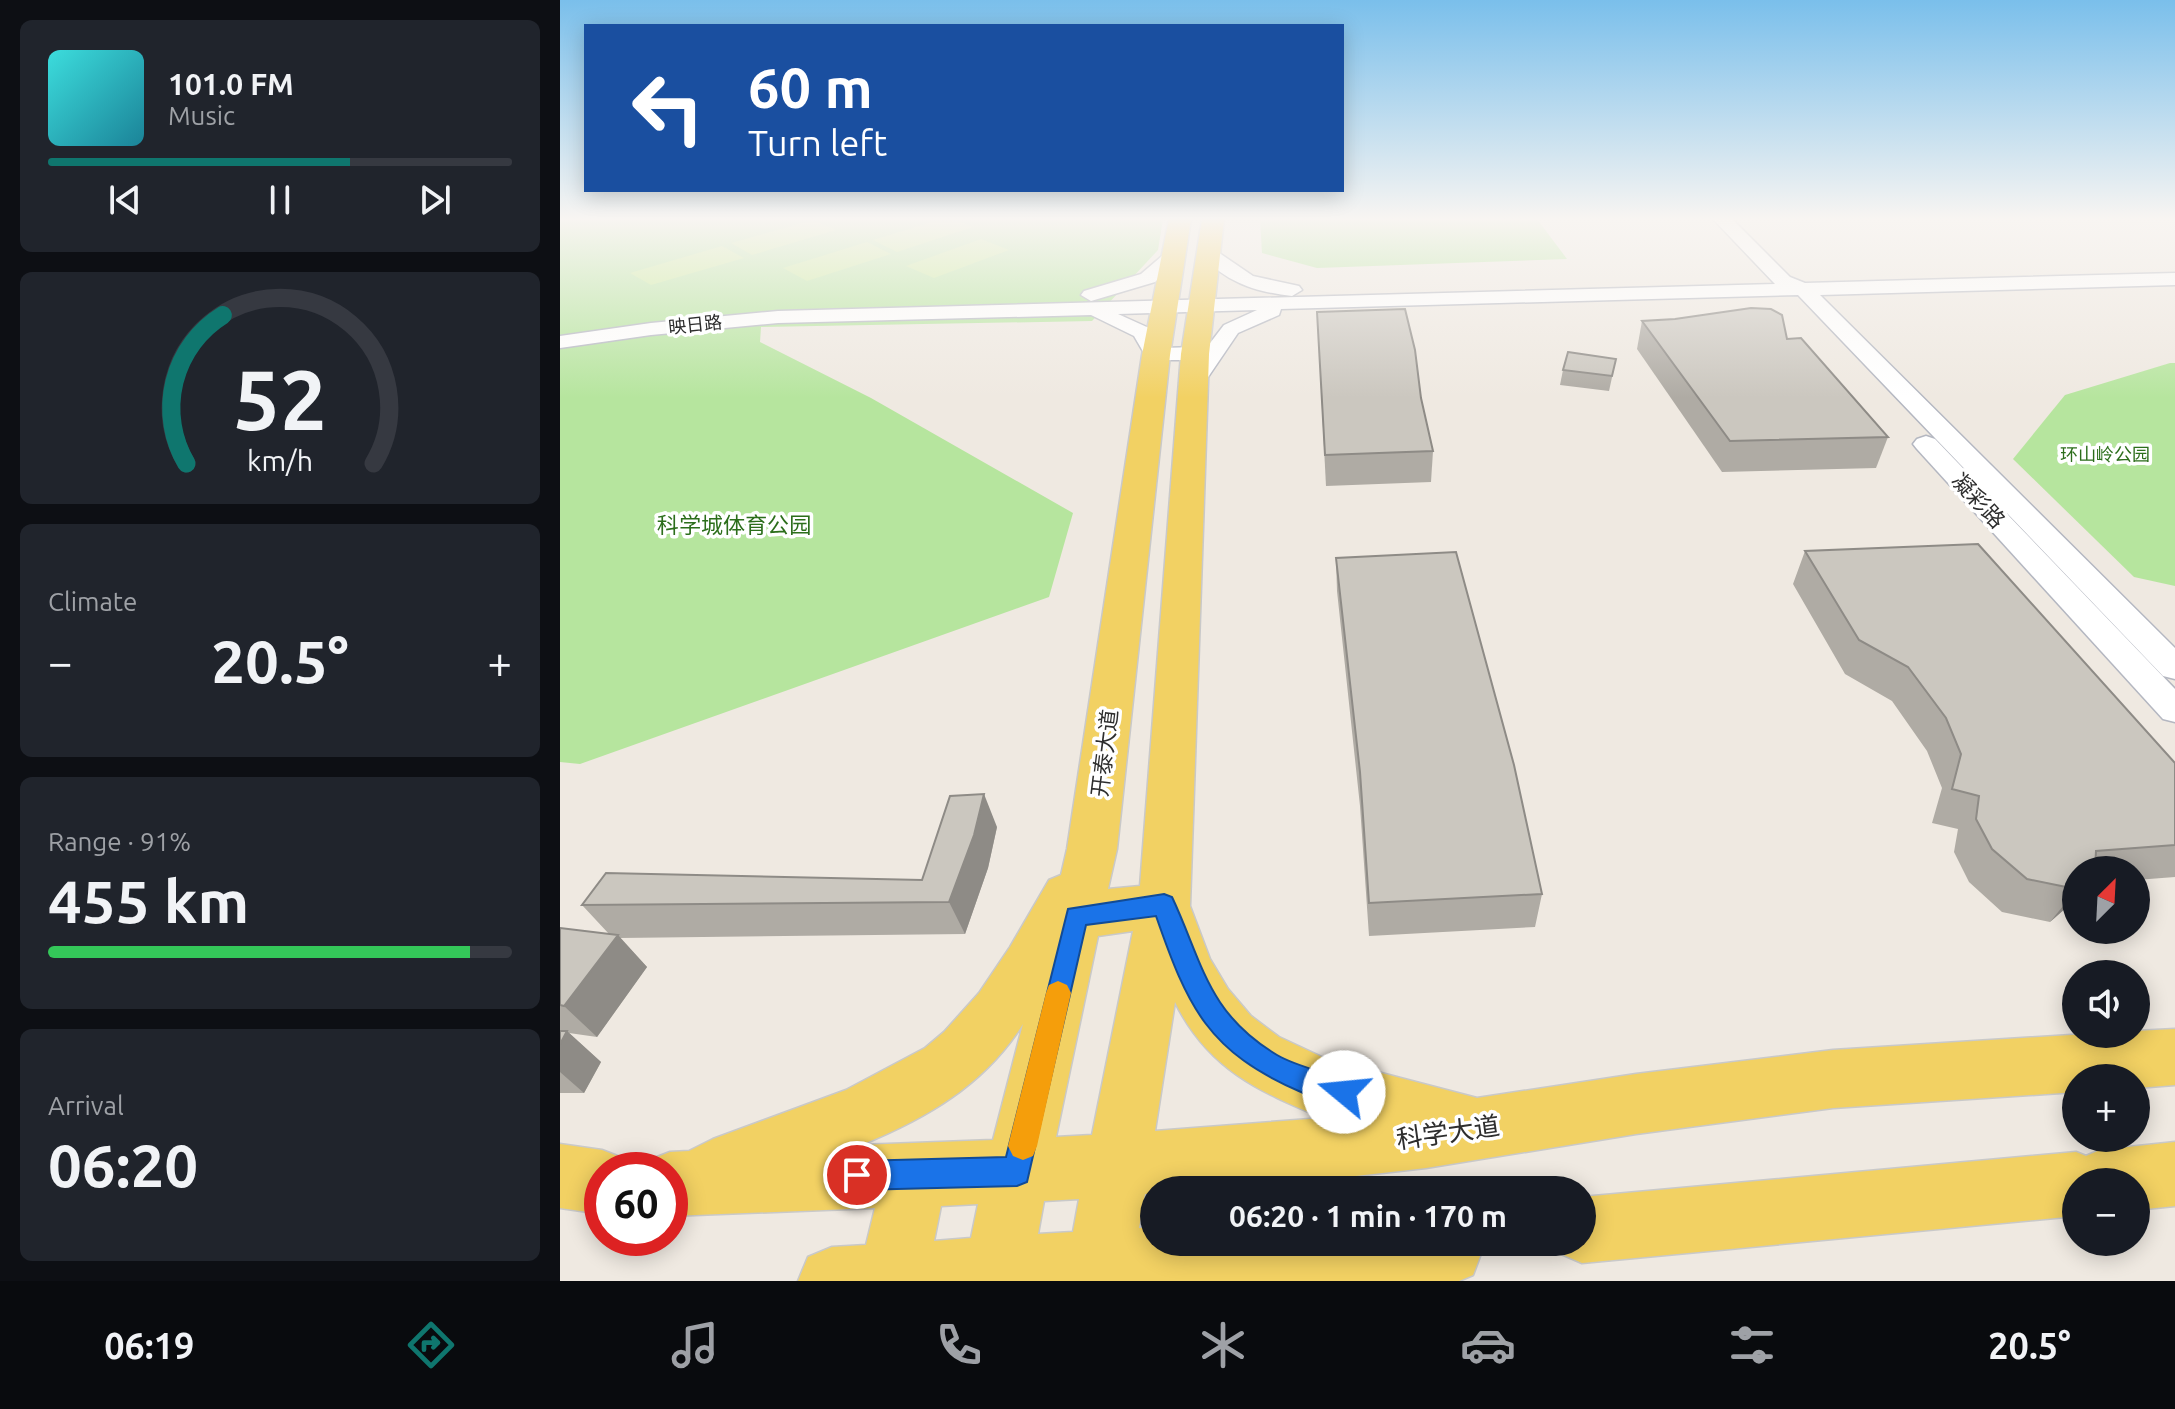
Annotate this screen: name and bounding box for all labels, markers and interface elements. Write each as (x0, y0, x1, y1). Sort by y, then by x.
icon: left (616, 56, 720, 160)
text: 60 m (748, 56, 873, 119)
text: 101.0 FM (168, 67, 294, 101)
text: Music (168, 101, 235, 130)
text: Turn left (748, 122, 887, 163)
icon: previous (103, 178, 147, 222)
icon: pause (258, 178, 302, 222)
icon: next (413, 178, 457, 222)
street label: 映日路 (667, 311, 723, 337)
text: 52 (233, 352, 327, 446)
text: km/h (247, 444, 313, 476)
park label: 环山岭公园 (2060, 444, 2150, 464)
street label: 凝彩路 (1947, 467, 2011, 533)
park label: 科学城体育公园 (657, 512, 811, 537)
text: Climate (48, 587, 137, 616)
text: 20.5° (211, 627, 349, 694)
text: − (48, 637, 73, 686)
text: + (487, 637, 512, 686)
street label: 开泰大道 (1086, 708, 1122, 798)
text: Range · 91% (48, 827, 191, 856)
north arrow (2062, 856, 2150, 944)
map controls (2062, 856, 2150, 1256)
text: 455 km (48, 867, 249, 934)
button: sound (2062, 960, 2150, 1048)
position arrow (1302, 1050, 1386, 1134)
button: + (2062, 1064, 2150, 1152)
text: Arrival (48, 1091, 124, 1120)
street label: 科学大道 (1394, 1110, 1502, 1154)
text: 06:20 (48, 1131, 198, 1198)
pin (823, 1141, 891, 1209)
speed limit sign: 60 (584, 1152, 688, 1256)
icon: arrive (835, 1153, 879, 1197)
button: − (2062, 1168, 2150, 1256)
text: 06:20 · 1 min · 170 m (1229, 1199, 1507, 1233)
icon: directions (403, 1317, 459, 1373)
icon: music (667, 1317, 723, 1373)
icon: phone (931, 1317, 987, 1373)
icon: climate (1195, 1317, 1251, 1373)
icon: car (1460, 1317, 1516, 1373)
icon: filters (1724, 1317, 1780, 1373)
text: 06:19 (104, 1325, 194, 1366)
text: 20.5° (1988, 1325, 2071, 1366)

